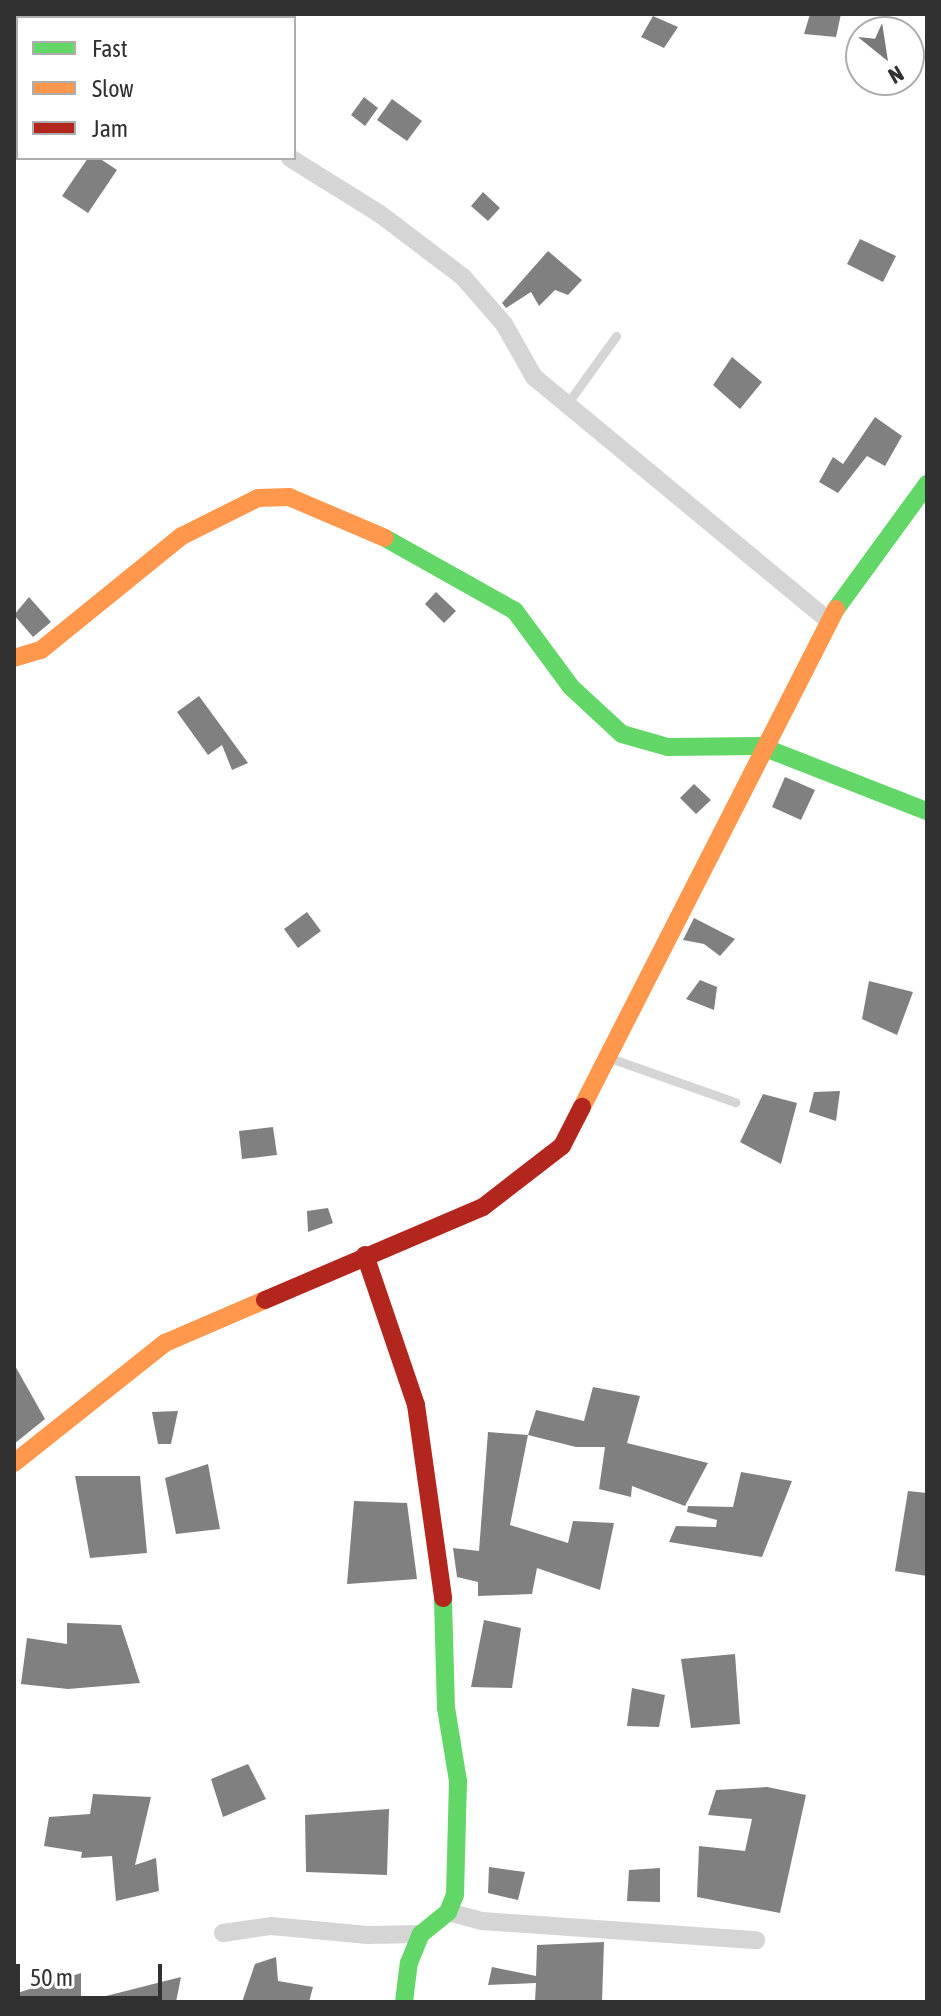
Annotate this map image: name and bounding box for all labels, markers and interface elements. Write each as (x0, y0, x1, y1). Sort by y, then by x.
legend (16, 16, 296, 160)
north arrow (845, 16, 925, 96)
text: Fast (92, 35, 128, 62)
text: N (884, 61, 908, 90)
text: Slow (92, 75, 134, 102)
text: Jam (92, 115, 128, 142)
scale bar (20, 1948, 166, 1998)
text: 50 m (30, 1964, 73, 1991)

